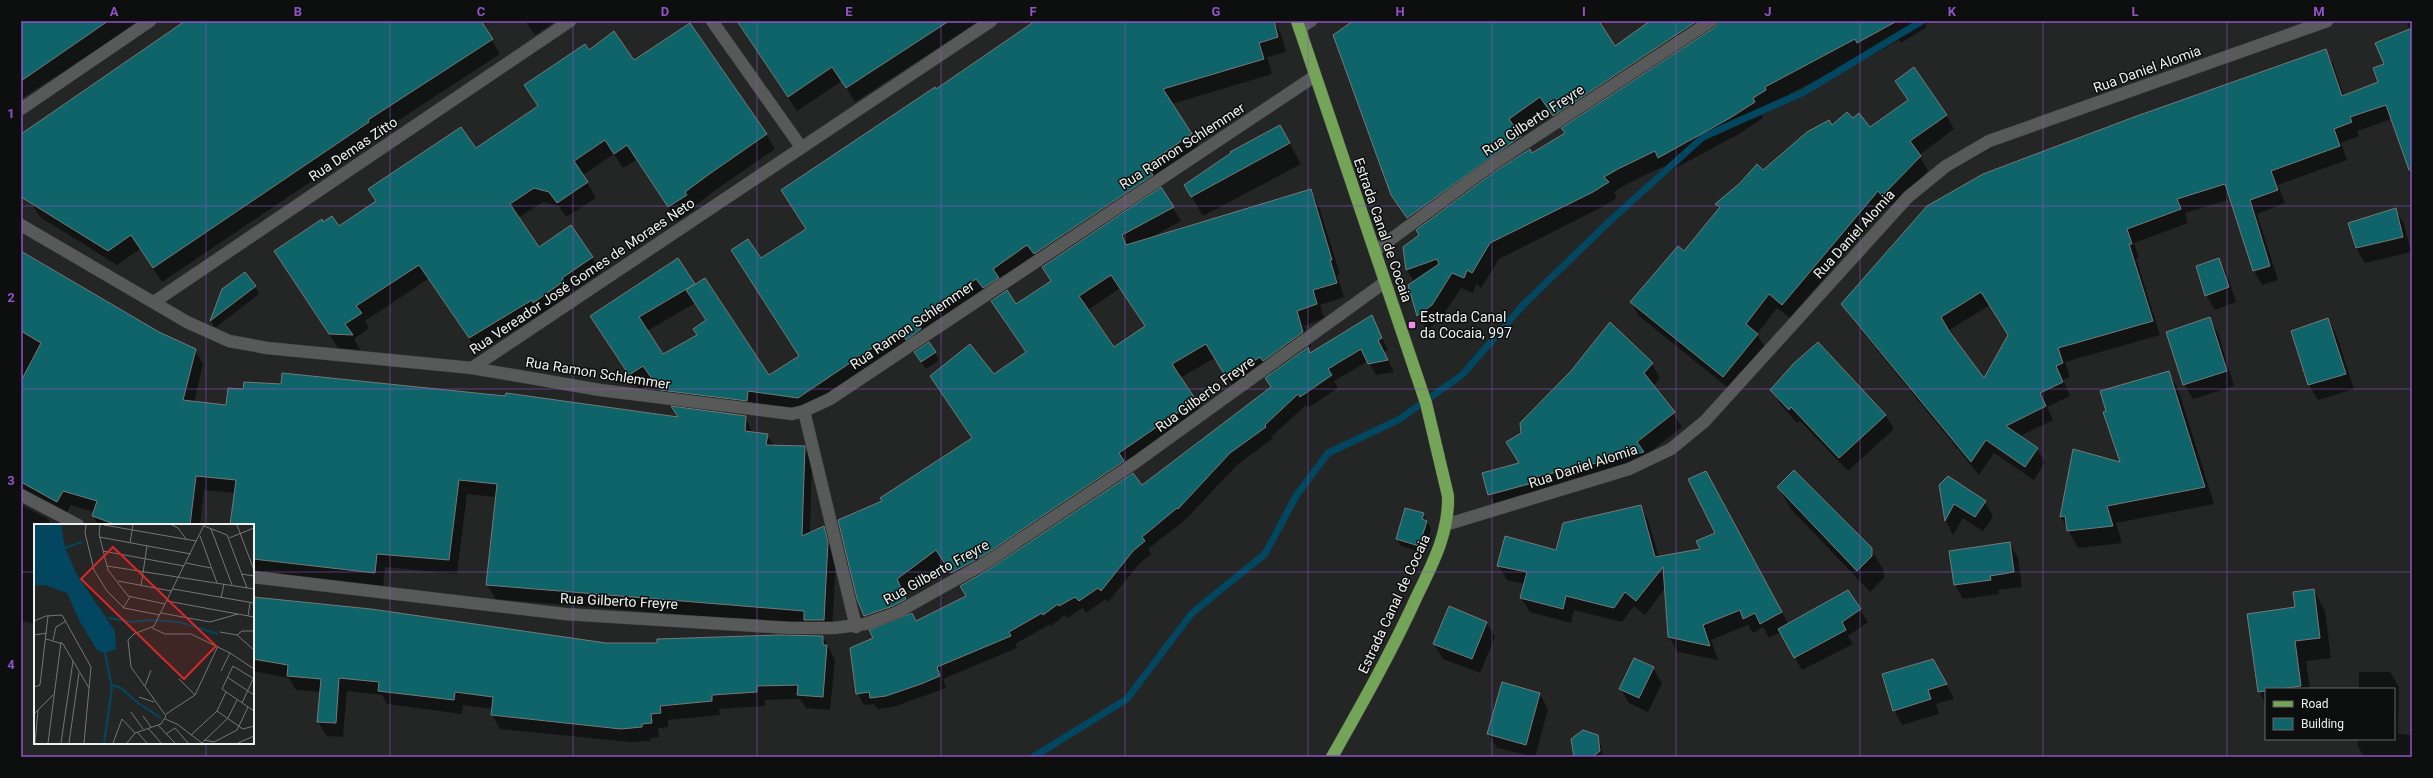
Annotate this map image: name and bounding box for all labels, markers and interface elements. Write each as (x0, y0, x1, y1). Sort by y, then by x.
text: A (110, 4, 119, 19)
text: B (294, 4, 302, 19)
text: C (477, 4, 486, 19)
text: D (661, 4, 669, 19)
text: E (845, 4, 853, 19)
text: F (1029, 4, 1037, 19)
text: G (1212, 4, 1221, 19)
text: H (1395, 4, 1405, 19)
text: I (1582, 4, 1586, 19)
text: J (1764, 4, 1772, 19)
text: K (1948, 4, 1957, 19)
text: L (2131, 4, 2139, 19)
text: M (2313, 4, 2325, 19)
street label: Rua Daniel Alomia (2091, 42, 2203, 96)
street label: Rua Gilberto Freyre (1479, 81, 1587, 159)
street label: Rua Ramon Schlemmer (1116, 99, 1248, 192)
text: 1 (7, 106, 15, 121)
street label: Rua Demas Zitto (306, 113, 400, 185)
street label: Estrada Canal de Cocaia (1351, 156, 1415, 304)
street label: Rua Daniel Alomia (1810, 186, 1898, 282)
street label: Rua Vereador José Gomes de Moraes Neto (466, 194, 698, 358)
street label: Rua Ramon Schlemmer (847, 277, 977, 372)
text: 2 (7, 290, 15, 305)
place label: Estrada Canal da Cocaia, 997 (1420, 309, 1512, 341)
marker: Estrada Canal da Cocaia, 997 (1407, 320, 1417, 330)
street label: Rua Gilberto Freyre (1152, 353, 1258, 435)
street label: Rua Ramon Schlemmer (525, 354, 672, 392)
street label: Rua Daniel Alomia (1527, 441, 1639, 491)
text: 3 (7, 473, 15, 488)
inset map (34, 524, 254, 744)
street label: Estrada Canal de Cocaia (1355, 532, 1433, 676)
street label: Rua Gilberto Freyre (880, 536, 992, 608)
street label: Rua Gilberto Freyre (560, 590, 678, 612)
text: 4 (7, 657, 15, 672)
legend (2265, 688, 2395, 740)
text: Road (2301, 697, 2329, 711)
text: Building (2301, 717, 2344, 731)

